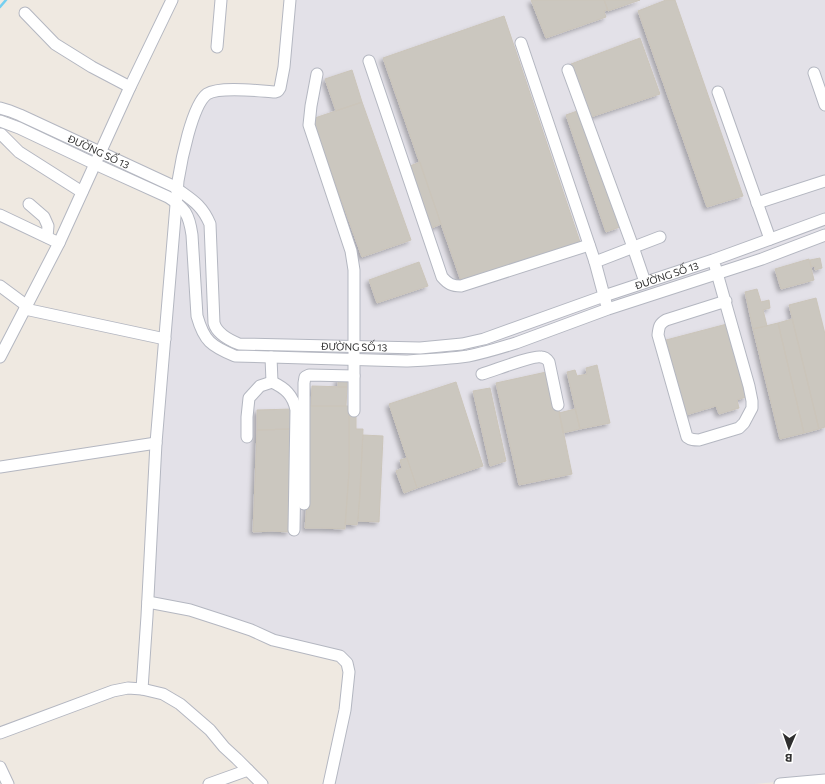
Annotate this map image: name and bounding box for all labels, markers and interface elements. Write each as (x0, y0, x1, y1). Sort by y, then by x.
street label: ĐƯỜNG SỐ 13 (65, 132, 132, 171)
street label: ĐƯỜNG SỐ 13 (632, 259, 700, 292)
street label: ĐƯỜNG SỐ 13 (320, 340, 388, 353)
north arrow (769, 728, 809, 768)
text: B (785, 752, 793, 765)

